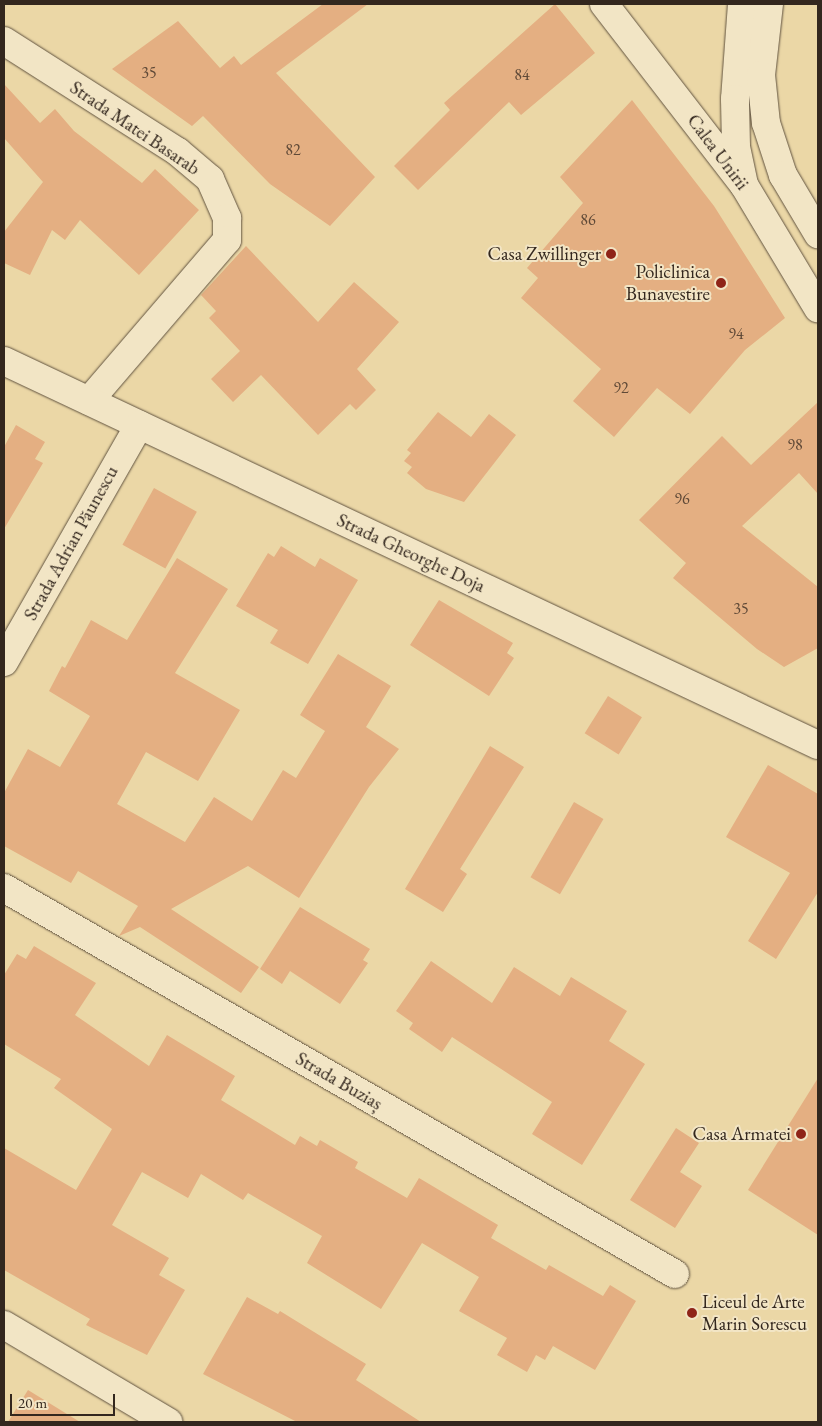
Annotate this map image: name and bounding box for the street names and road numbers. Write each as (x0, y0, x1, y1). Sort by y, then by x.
street label: Strada Matei Basarab (66, 76, 204, 180)
street label: Calea Unirii (682, 110, 754, 194)
street label: Strada Adrian Păunescu (19, 462, 123, 624)
street label: Strada Gheorghe Doja (333, 509, 489, 597)
street label: Strada Buziaș (292, 1047, 386, 1115)

